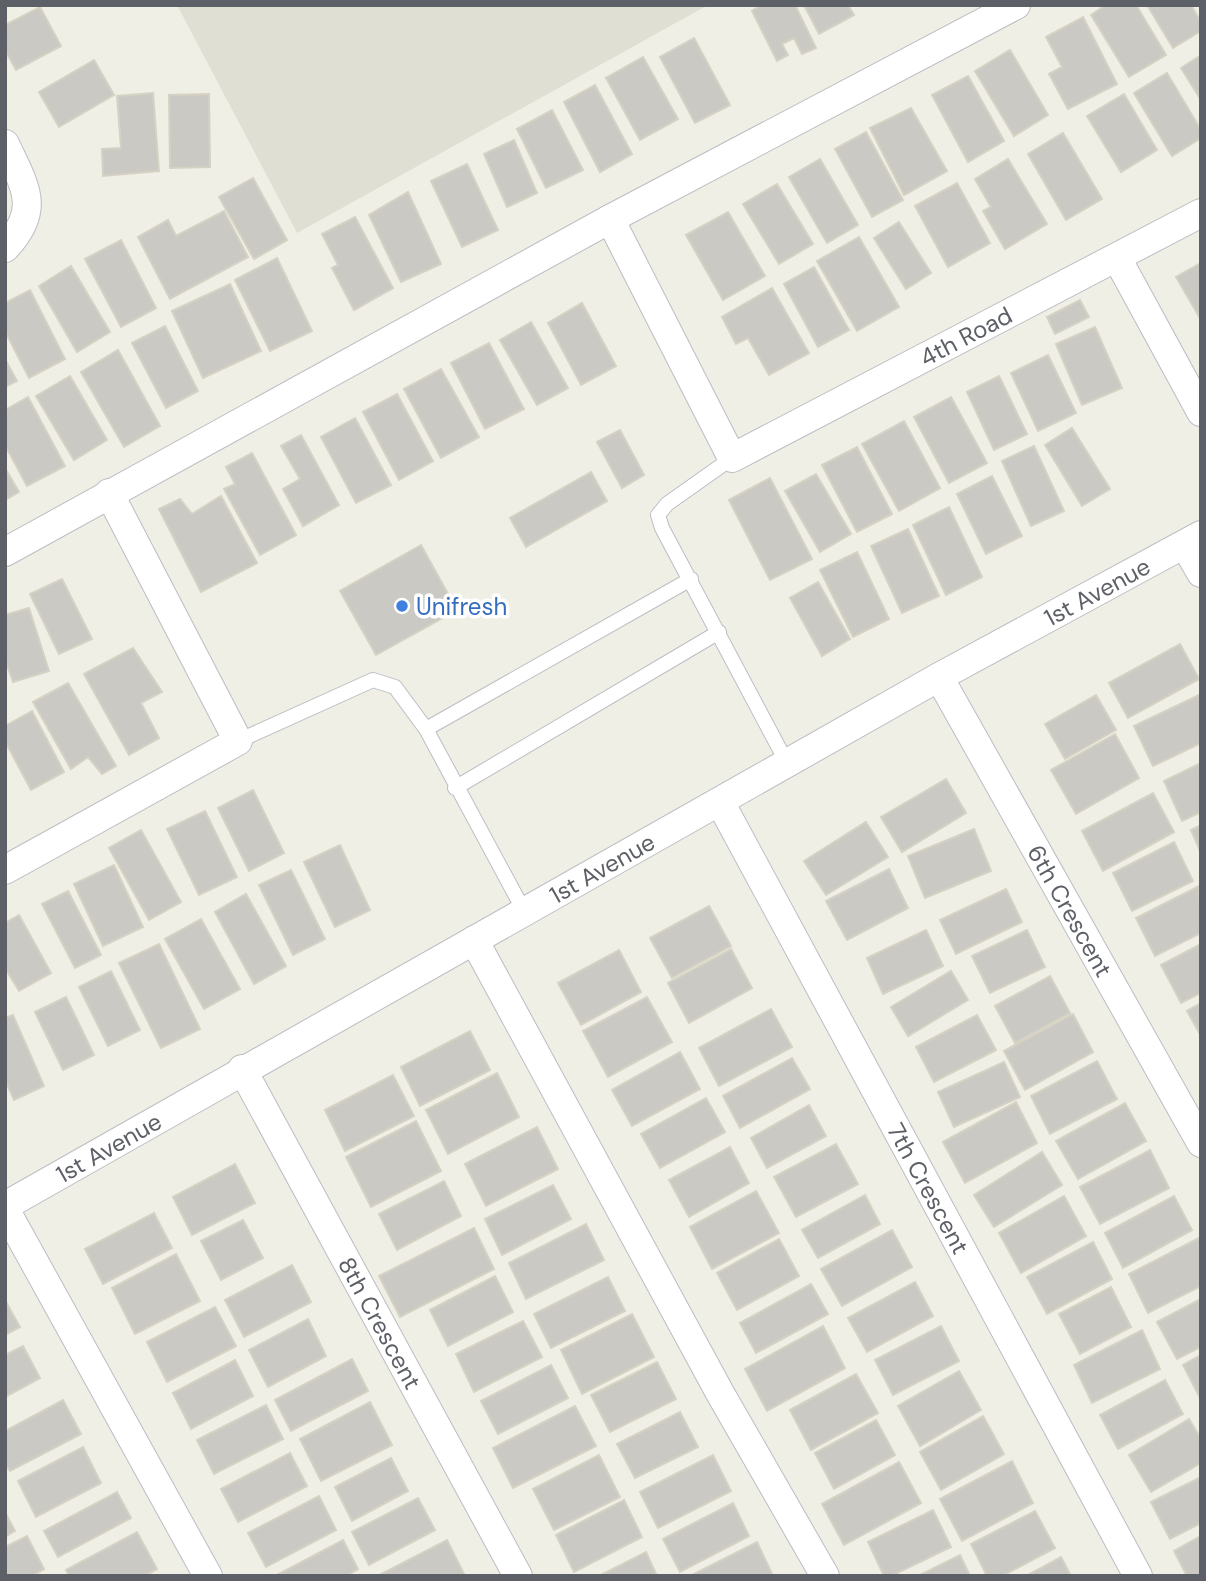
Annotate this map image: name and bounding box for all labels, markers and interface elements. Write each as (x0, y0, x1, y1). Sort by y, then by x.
street label: 4th Road (914, 299, 1017, 373)
street label: 1st Avenue (1038, 550, 1155, 633)
place label: Unifresh (416, 591, 507, 622)
marker: Unifresh (394, 598, 410, 614)
street label: 1st Avenue (544, 826, 660, 910)
street label: 6th Crescent (1021, 839, 1120, 982)
street label: 1st Avenue (50, 1105, 167, 1190)
street label: 7th Crescent (881, 1117, 977, 1259)
street label: 8th Crescent (332, 1251, 429, 1394)

